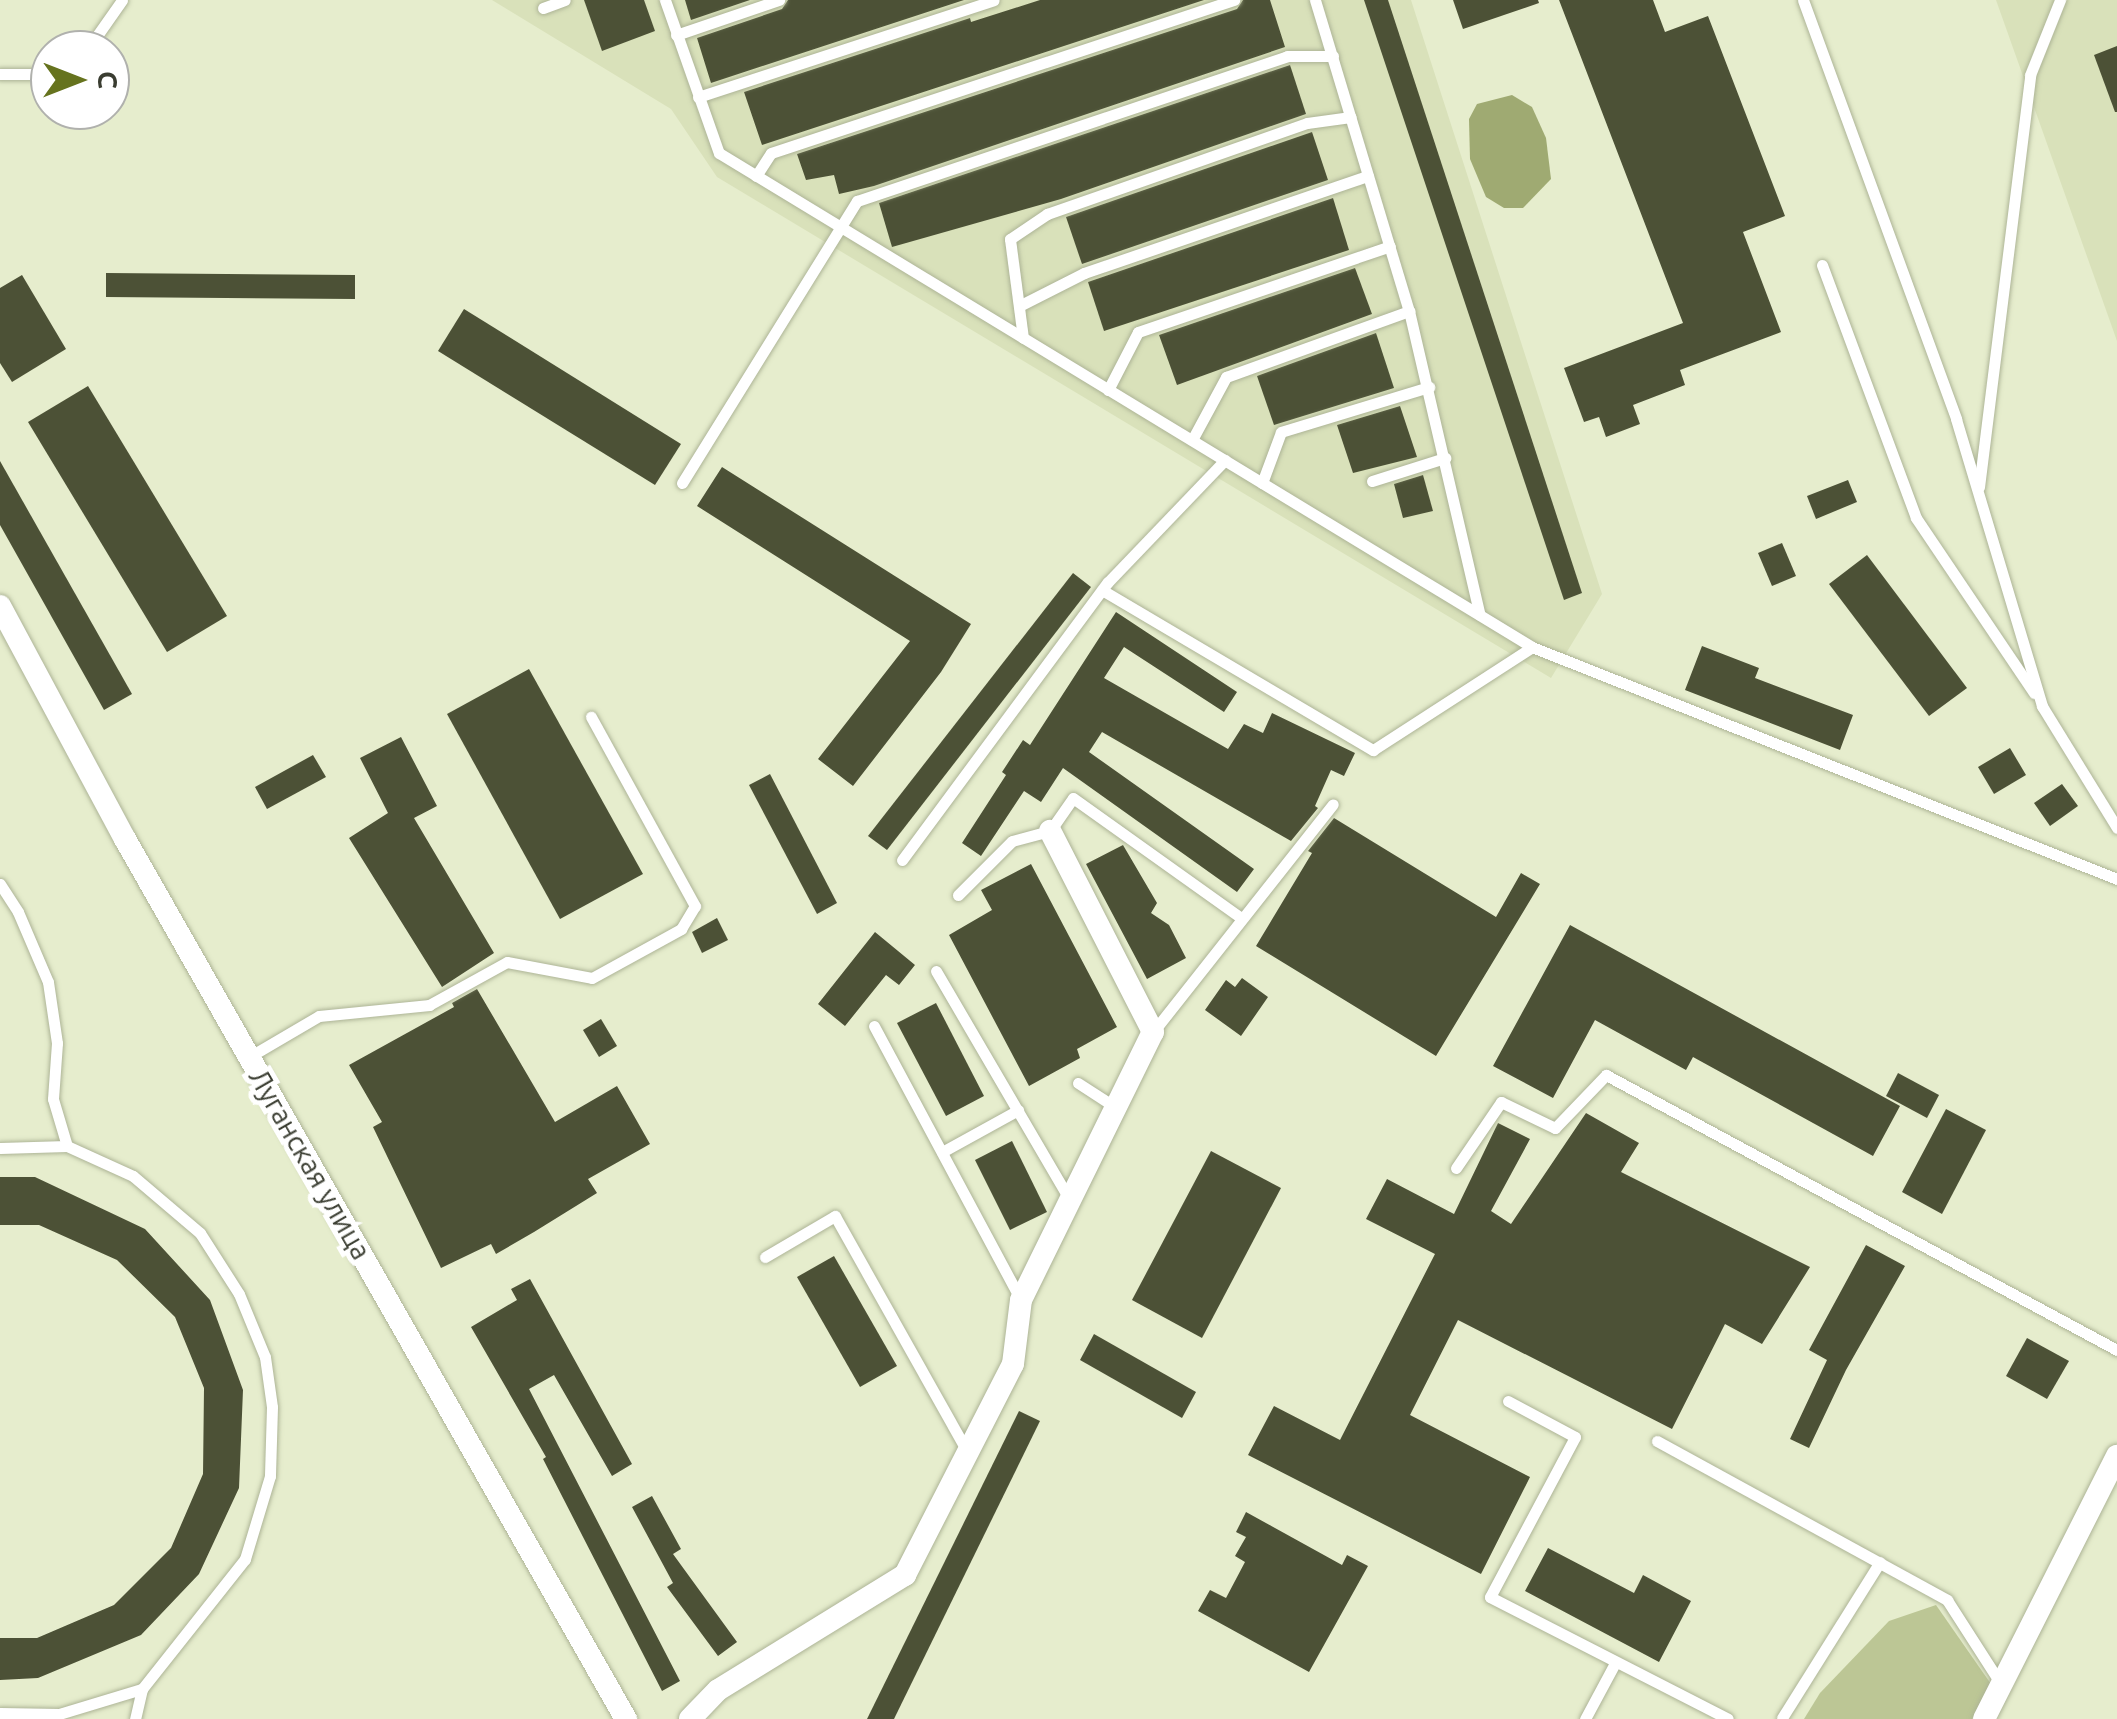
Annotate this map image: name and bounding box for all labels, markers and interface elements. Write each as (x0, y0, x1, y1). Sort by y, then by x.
north arrow (30, 30, 130, 130)
text: С (93, 71, 124, 89)
street label: Луганская улица (242, 1063, 378, 1265)

